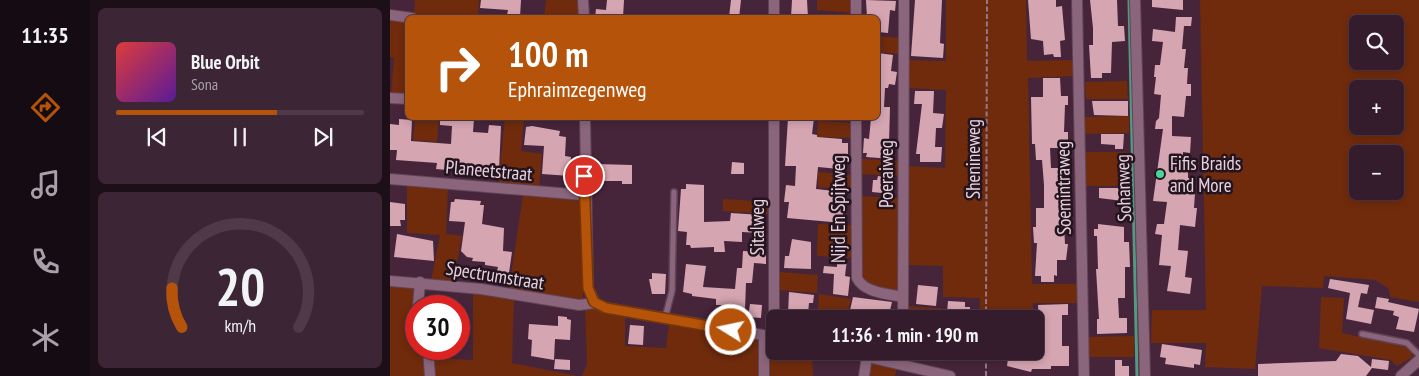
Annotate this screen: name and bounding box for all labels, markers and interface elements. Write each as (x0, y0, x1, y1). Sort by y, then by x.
map controls (1349, 15, 1404, 200)
button: search (1349, 15, 1404, 70)
text: 11:35 (21, 21, 69, 49)
text: 100 m (508, 31, 589, 77)
icon: right (425, 35, 490, 100)
text: Blue Orbit (191, 50, 260, 74)
text: Sona (191, 74, 218, 94)
text: Ephraimzegenweg (508, 75, 647, 103)
button: + (1349, 80, 1404, 135)
icon: directions (28, 90, 63, 125)
street label: Shenineweg (961, 119, 985, 199)
icon: previous (143, 123, 171, 151)
icon: pause (226, 123, 254, 151)
icon: next (309, 123, 337, 151)
street label: Poeraiweg (874, 140, 898, 208)
street label: Soemintraweg (1050, 141, 1076, 235)
button: − (1349, 145, 1404, 200)
place label: Fifis Braids and More (1170, 151, 1241, 197)
street label: Planeetstraat (445, 154, 534, 186)
street label: Sohanweg (1110, 154, 1136, 222)
pin (563, 155, 605, 197)
street label: Nijd En Spijtweg (826, 155, 850, 263)
icon: arrive (570, 162, 598, 190)
icon: music (28, 167, 63, 202)
marker: Fifis Braids and More (1154, 168, 1166, 180)
street label: Sitalweg (745, 199, 769, 255)
icon: phone (28, 244, 63, 279)
text: 20 (215, 253, 265, 320)
street label: Spectrumstraat (444, 255, 547, 295)
speed limit sign: 30 (405, 295, 470, 360)
position arrow (704, 303, 756, 355)
text: km/h (224, 314, 256, 337)
icon: climate (28, 320, 63, 355)
text: 11:36 · 1 min · 190 m (832, 323, 978, 347)

